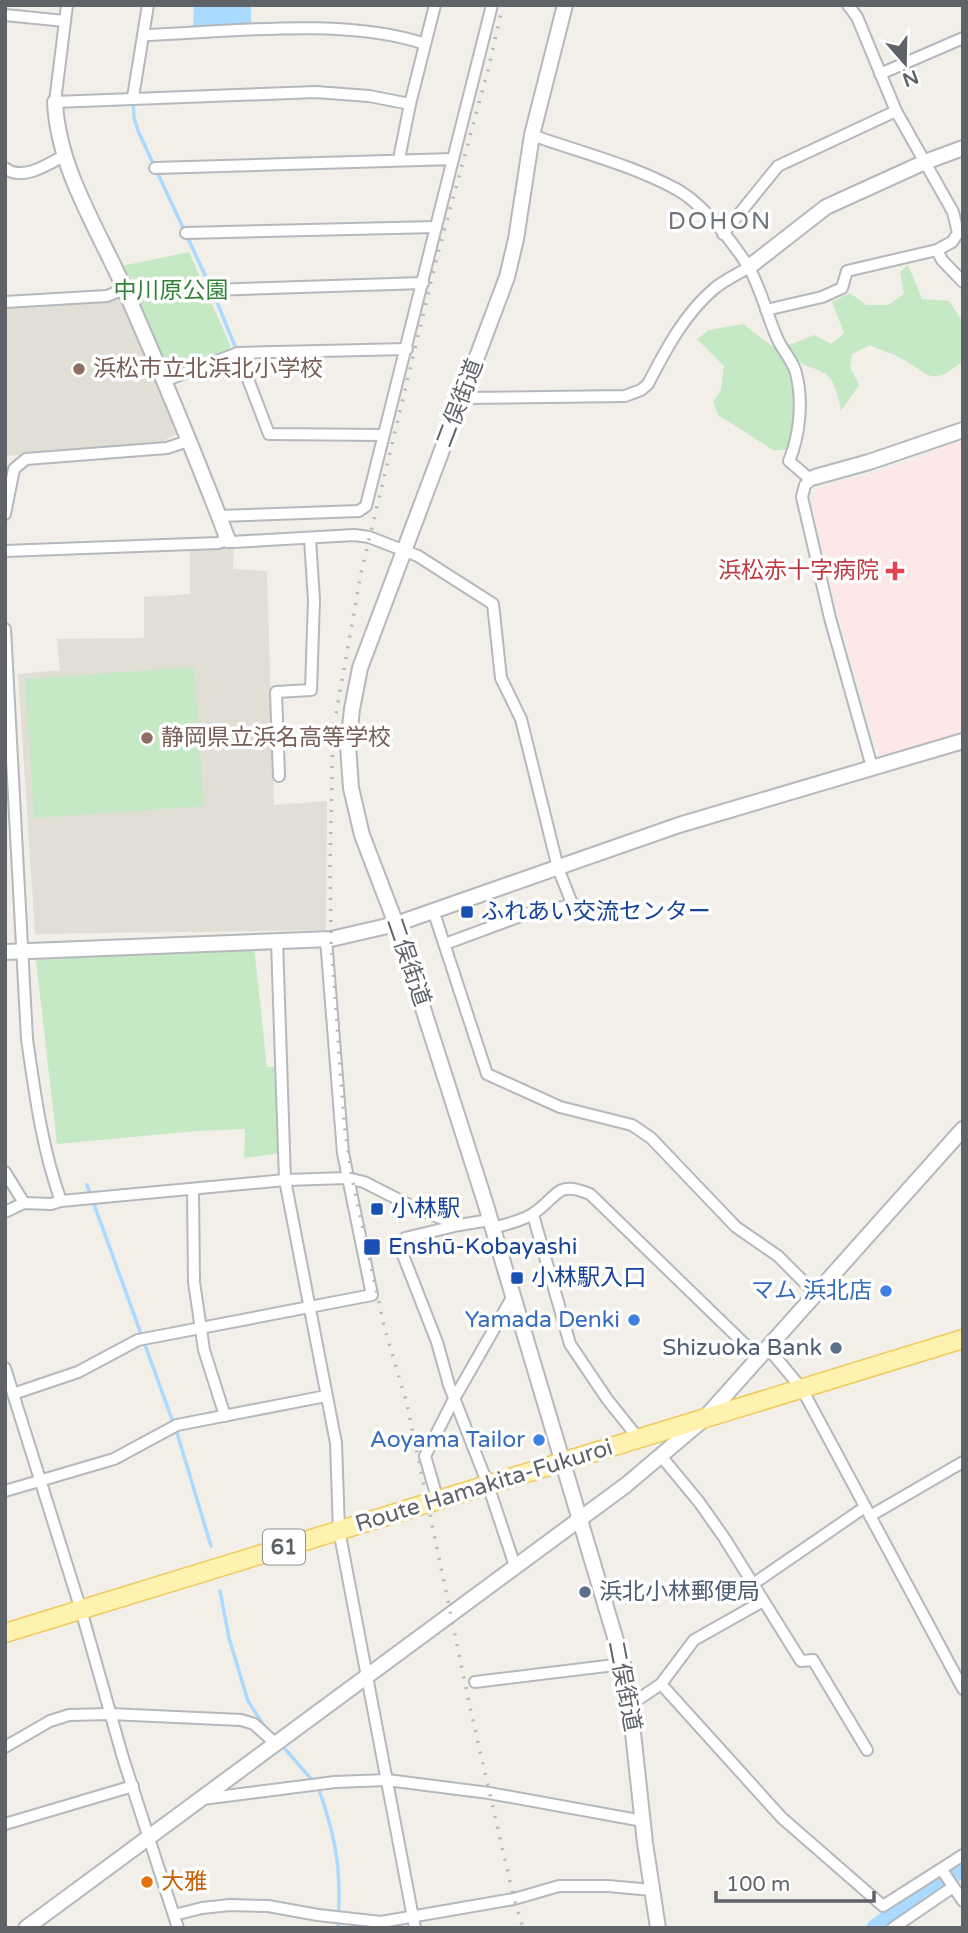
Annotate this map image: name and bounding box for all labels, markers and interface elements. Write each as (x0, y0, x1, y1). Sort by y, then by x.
north arrow (870, 28, 940, 98)
text: N (900, 65, 921, 91)
district label: DOHON (668, 207, 772, 236)
park label: 中川原公園 (114, 277, 229, 305)
place label: 浜松市立北浜北小学校 (93, 355, 323, 383)
street label: 二俣街道 (430, 355, 490, 451)
marker: 浜松市立北浜北小学校 (71, 361, 87, 377)
place label: 浜松赤十字病院 (718, 557, 879, 585)
marker: 浜松赤十字病院 (885, 561, 905, 581)
place label: 静岡県立浜名高等学校 (161, 724, 391, 752)
marker: 静岡県立浜名高等学校 (139, 730, 155, 746)
place label: ふれあい交流センター (481, 898, 711, 926)
marker: ふれあい交流センター (459, 904, 475, 920)
street label: 二俣街道 (380, 914, 436, 1010)
place label: 小林駅 (391, 1195, 460, 1223)
marker: 小林駅 (369, 1201, 385, 1217)
place label: Enshū-Kobayashi (388, 1233, 577, 1261)
marker: Enshū-Kobayashi (362, 1237, 382, 1257)
place label: 小林駅入口 (531, 1264, 646, 1292)
marker: 小林駅入口 (509, 1270, 525, 1286)
place label: マム 浜北店 (751, 1277, 872, 1305)
marker: マム 浜北店 (878, 1283, 894, 1299)
place label: Yamada Denki (465, 1306, 620, 1334)
marker: Yamada Denki (626, 1312, 642, 1328)
place label: Shizuoka Bank (662, 1334, 822, 1362)
marker: Shizuoka Bank (828, 1340, 844, 1356)
place label: Aoyama Tailor (370, 1426, 525, 1454)
marker: Aoyama Tailor (531, 1432, 547, 1448)
street label: Route Hamakita-Fukuroi (352, 1433, 616, 1539)
road number: 61 (263, 1530, 305, 1564)
place label: 浜北小林郵便局 (599, 1578, 760, 1606)
marker: 浜北小林郵便局 (577, 1584, 593, 1600)
street label: 二俣街道 (601, 1638, 647, 1734)
scale bar (716, 1860, 874, 1904)
place label: 大雅 (161, 1868, 207, 1896)
text: 100 m (726, 1872, 790, 1897)
marker: 大雅 (139, 1874, 155, 1890)

